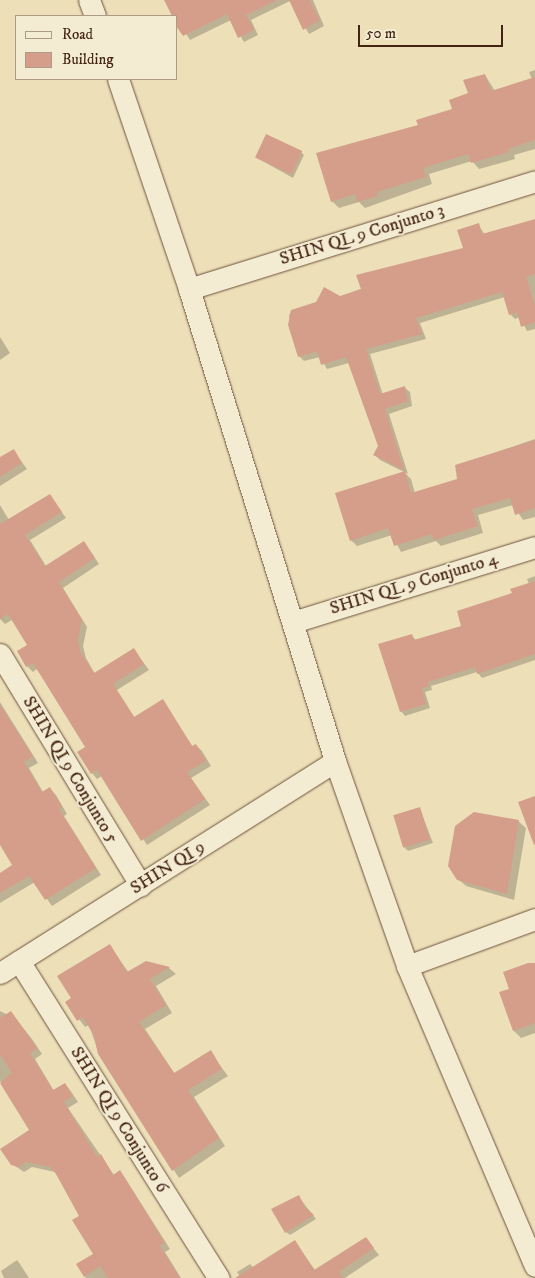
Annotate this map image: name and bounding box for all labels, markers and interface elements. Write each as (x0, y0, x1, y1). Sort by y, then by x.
legend (15, 15, 178, 80)
scale bar (360, 15, 505, 47)
text: 50 m (366, 24, 396, 43)
text: Road (62, 25, 93, 44)
text: Building (62, 50, 114, 69)
street label: SHIN QL 9 Conjunto 3 (277, 200, 447, 270)
street label: SHIN QL 9 Conjunto 4 (327, 548, 501, 620)
street label: SHIN QI 9 Conjunto 5 (18, 693, 122, 847)
street label: SHIN QI 9 (127, 837, 209, 899)
street label: SHIN QI 9 Conjunto 6 (65, 1043, 173, 1197)

